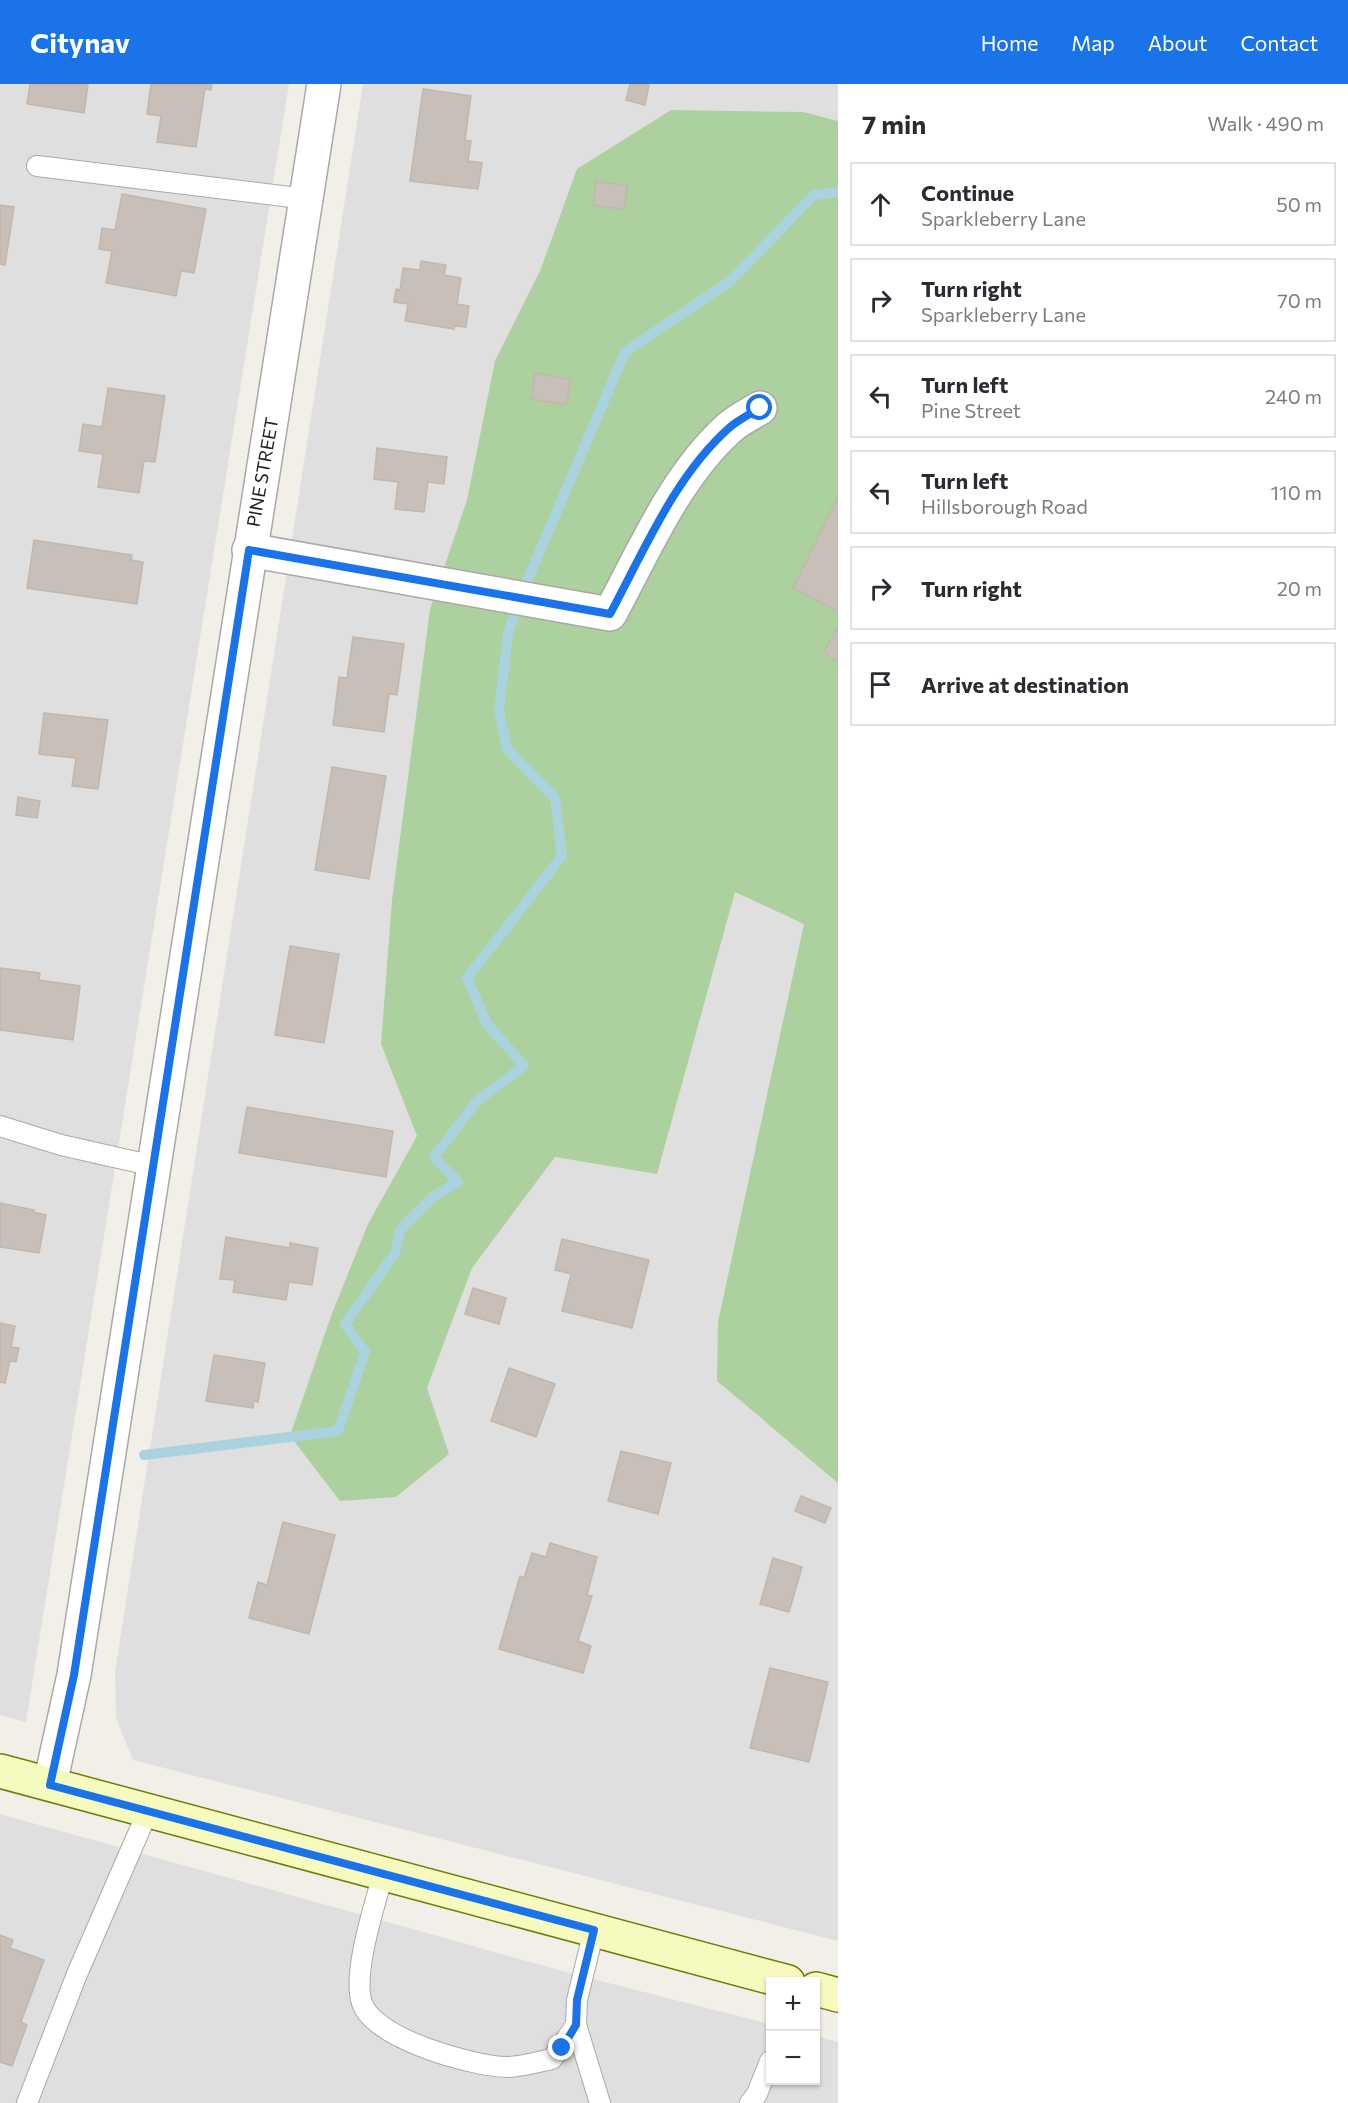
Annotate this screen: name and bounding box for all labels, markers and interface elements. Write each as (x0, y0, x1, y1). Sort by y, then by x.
text: Citynav (30, 25, 130, 59)
text: Home (981, 30, 1038, 55)
text: Map (1071, 30, 1115, 55)
text: About (1148, 30, 1207, 55)
text: Contact (1240, 30, 1318, 55)
text: 7 min (862, 108, 926, 139)
text: Walk · 490 m (1207, 111, 1324, 135)
text: Continue (921, 179, 1014, 206)
icon: ahead (864, 188, 897, 221)
text: 50 m (1276, 192, 1322, 216)
text: Sparkleberry Lane (921, 206, 1086, 230)
text: Turn right (921, 275, 1022, 302)
icon: right (864, 284, 897, 317)
text: 70 m (1277, 288, 1322, 312)
text: Sparkleberry Lane (921, 302, 1086, 326)
text: Turn left (921, 371, 1008, 398)
icon: left (864, 380, 897, 413)
text: 240 m (1265, 384, 1322, 408)
route start (746, 394, 772, 420)
text: Pine Street (921, 398, 1021, 422)
street label: PINE STREET (242, 416, 282, 528)
text: Turn left (921, 467, 1008, 494)
icon: left (864, 476, 897, 509)
text: 110 m (1271, 480, 1322, 504)
text: Hillsborough Road (921, 494, 1088, 518)
icon: right (864, 572, 897, 605)
text: Turn right (921, 575, 1022, 602)
text: 20 m (1277, 576, 1322, 600)
icon: arrive (864, 668, 897, 701)
text: Arrive at destination (921, 671, 1129, 698)
map controls (766, 1977, 820, 2085)
button: + (766, 1977, 820, 2031)
button: − (766, 2031, 820, 2085)
route end (548, 2034, 574, 2060)

